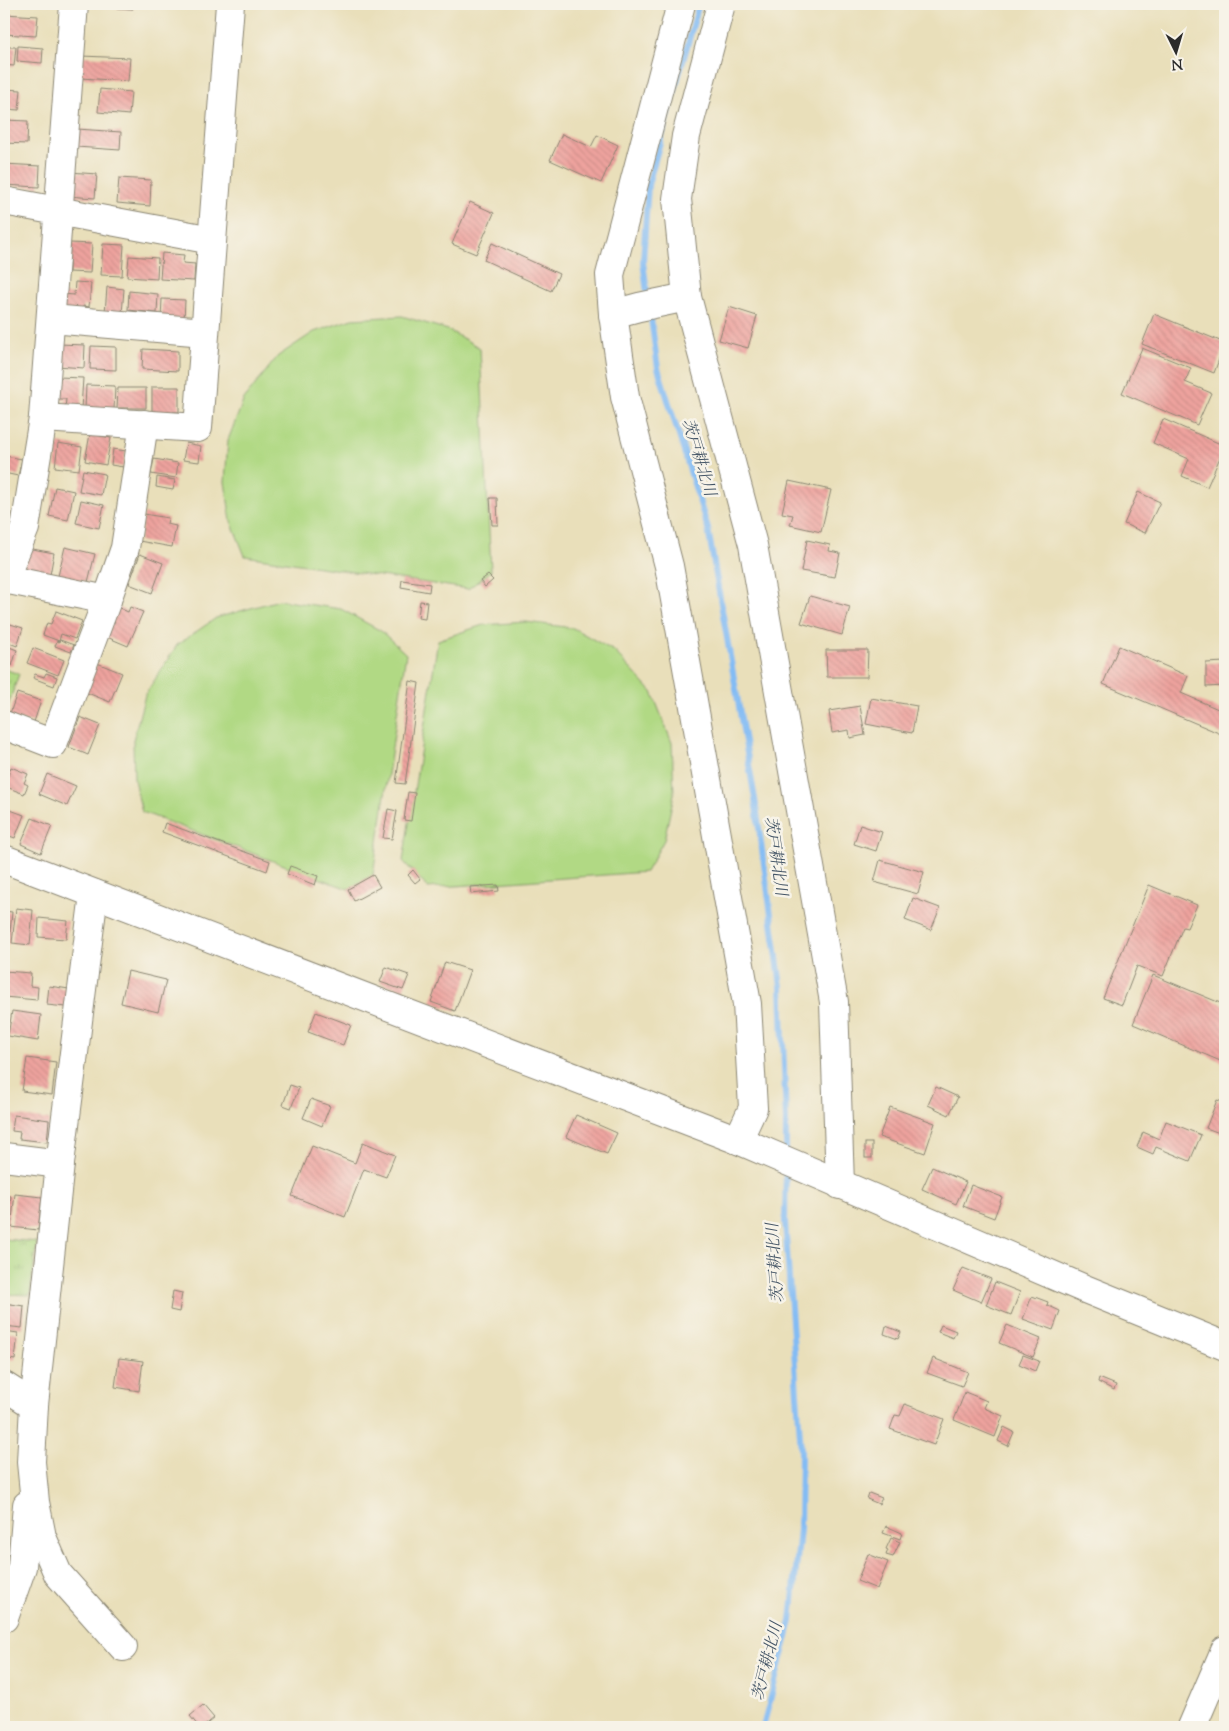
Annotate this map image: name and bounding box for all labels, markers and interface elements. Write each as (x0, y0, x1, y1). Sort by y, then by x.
north arrow (1152, 28, 1202, 78)
text: N (1171, 53, 1183, 73)
water label: 茨戸耕北川 (675, 416, 721, 501)
water label: 茨戸耕北川 (758, 815, 792, 900)
water label: 茨戸耕北川 (762, 1220, 791, 1304)
water label: 茨戸耕北川 (748, 1618, 790, 1703)

